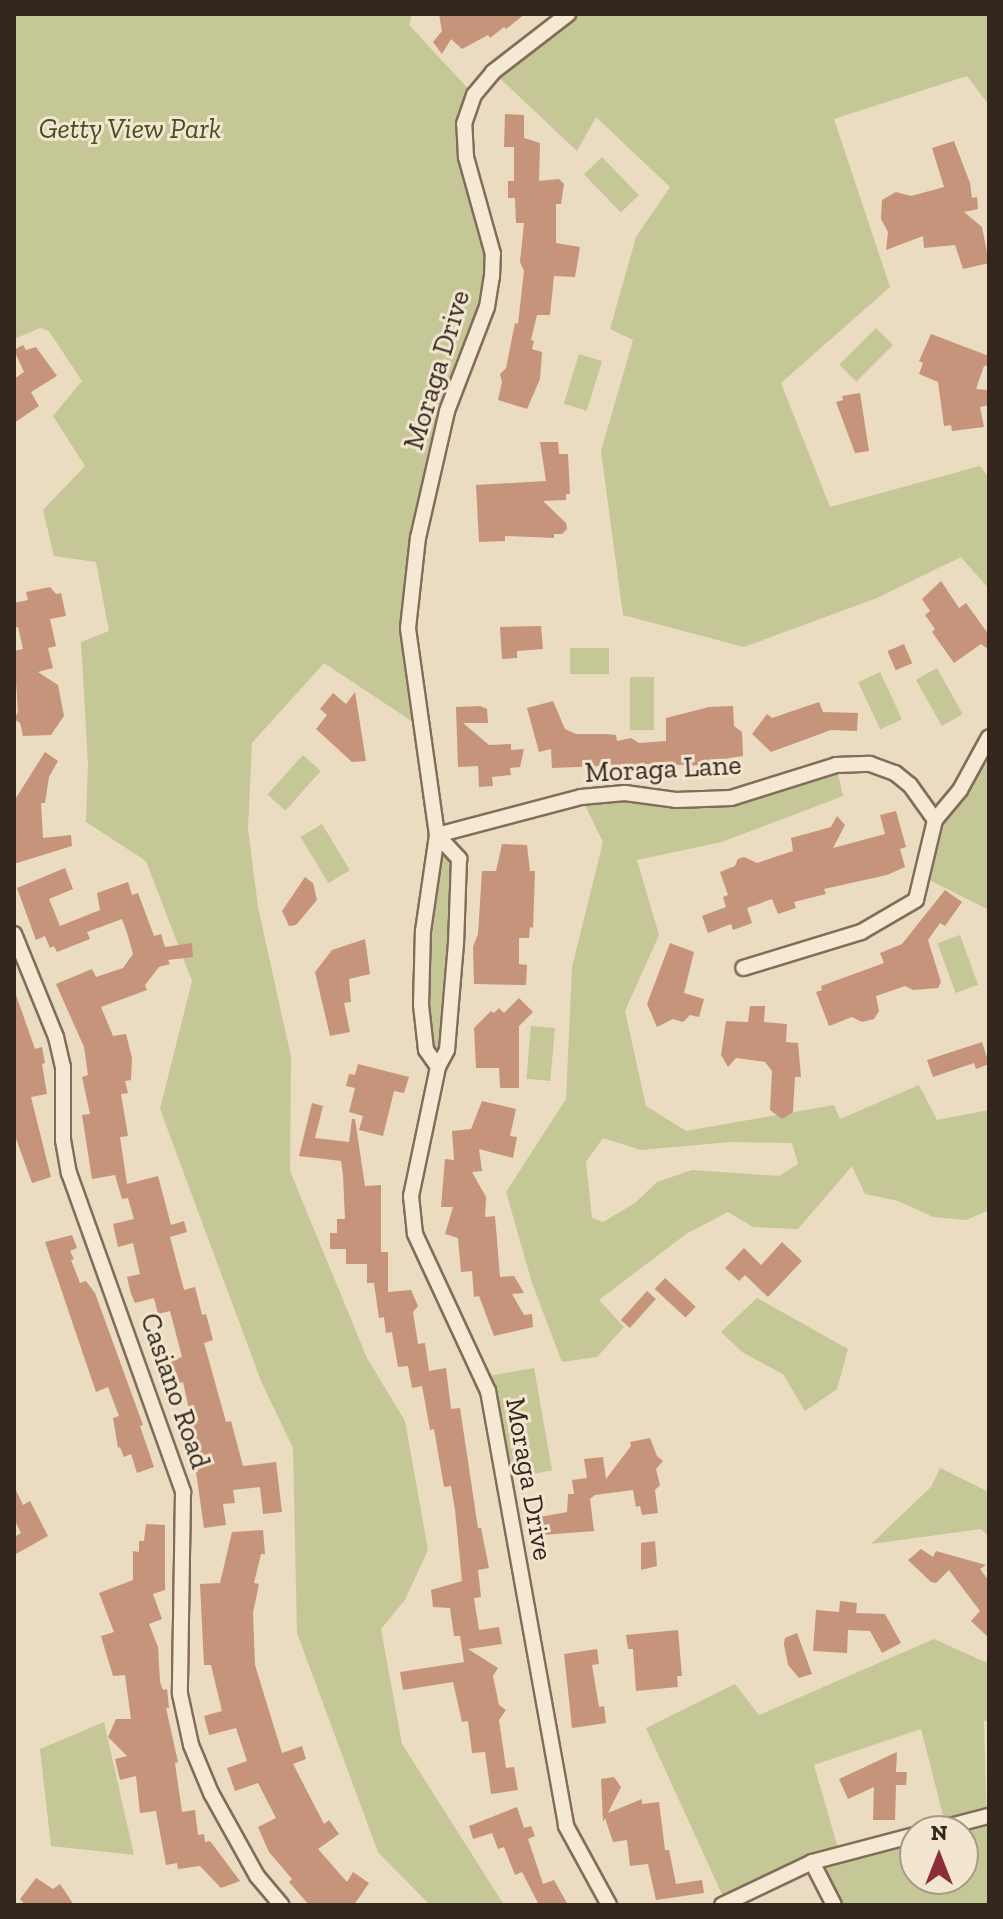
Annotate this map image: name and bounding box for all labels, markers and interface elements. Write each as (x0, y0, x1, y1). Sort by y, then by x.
park label: Getty View Park (38, 112, 222, 146)
street label: Moraga Drive (397, 286, 477, 454)
street label: Moraga Lane (584, 748, 742, 790)
street label: Casiano Road (133, 1309, 217, 1473)
street label: Moraga Drive (498, 1395, 560, 1563)
north arrow (899, 1815, 979, 1895)
text: N (931, 1819, 947, 1846)

